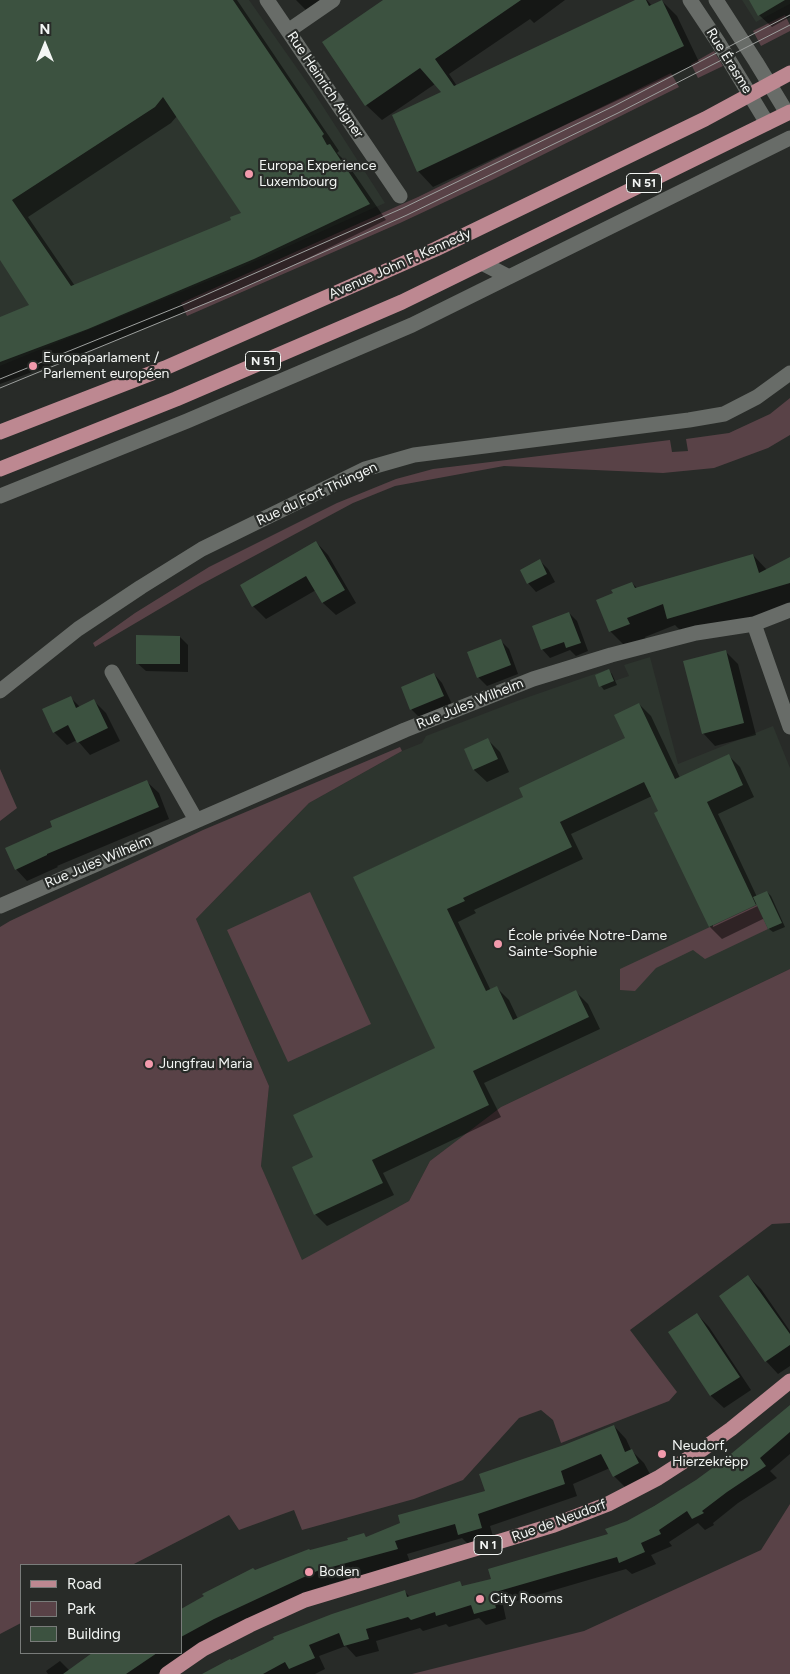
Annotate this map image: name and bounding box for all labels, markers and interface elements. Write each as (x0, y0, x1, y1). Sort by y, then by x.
north arrow (20, 20, 70, 70)
text: N (40, 21, 50, 38)
street label: Rue Érasme (702, 25, 756, 97)
street label: Rue Heinrich Aigner (283, 29, 367, 141)
place label: Europa Experience Luxembourg (259, 158, 376, 190)
marker: Europa Experience Luxembourg (243, 168, 255, 180)
road number: N 51 (626, 174, 662, 192)
street label: Avenue John F. Kennedy (326, 225, 474, 303)
place label: Europaparlament / Parlement européen (43, 350, 169, 382)
road number: N 51 (246, 352, 280, 371)
marker: Europaparlament / Parlement européen (27, 360, 39, 372)
street label: Rue du Fort Thüngen (254, 459, 380, 529)
street label: Rue Jules Wilhelm (414, 675, 526, 733)
street label: Rue Jules Wilhelm (42, 832, 154, 892)
place label: École privée Notre-Dame Sainte-Sophie (508, 928, 667, 960)
marker: École privée Notre-Dame Sainte-Sophie (492, 938, 504, 950)
place label: Jungfrau Maria (159, 1056, 252, 1072)
marker: Jungfrau Maria (143, 1058, 155, 1070)
place label: Neudorf, Hierzekrëpp (672, 1438, 748, 1470)
marker: Neudorf, Hierzekrëpp (656, 1448, 668, 1460)
street label: Rue de Neudorf (509, 1496, 609, 1546)
road number: N 1 (474, 1536, 502, 1554)
legend (20, 1564, 182, 1654)
place label: Boden (319, 1564, 359, 1580)
marker: Boden (303, 1566, 315, 1578)
text: Road (67, 1575, 102, 1593)
place label: City Rooms (490, 1591, 563, 1607)
marker: City Rooms (474, 1593, 486, 1605)
text: Park (67, 1600, 96, 1618)
text: Building (67, 1625, 121, 1643)

